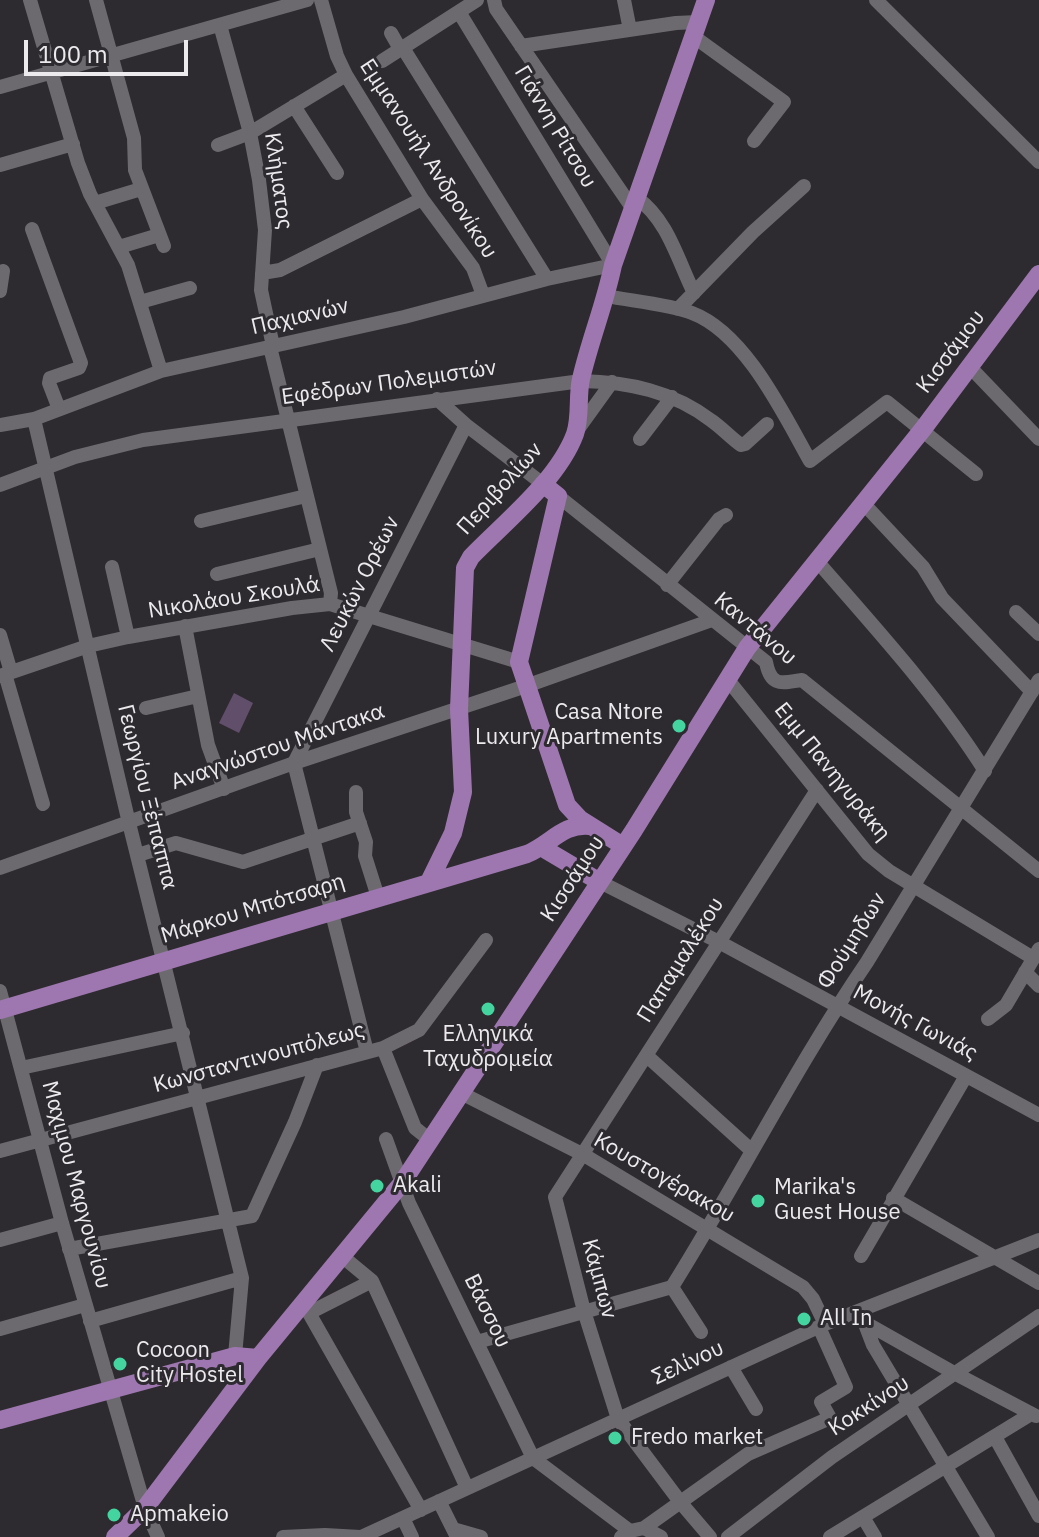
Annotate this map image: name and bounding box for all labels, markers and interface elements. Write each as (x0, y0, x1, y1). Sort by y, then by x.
scale bar (28, 24, 192, 74)
text: 100 m (38, 38, 108, 70)
street label: Εμμανουήλ Ανδρονίκου (354, 54, 502, 264)
street label: Γιάννη Ρίτσου (508, 61, 602, 193)
street label: Κλήματος (258, 131, 298, 231)
street label: Παχιανών (249, 293, 351, 341)
street label: Κισσάμου (911, 305, 991, 399)
street label: Εφέδρων Πολεμιστών (280, 355, 498, 411)
street label: Περιβολίων (452, 437, 548, 541)
street label: Λευκών Ορέων (315, 512, 405, 656)
street label: Νικολάου Σκουλά (146, 571, 322, 625)
street label: Καντάνου (708, 587, 802, 671)
street label: Εμμ Πανηγυράκη (768, 697, 896, 847)
street label: Αναγνώστου Μάντακα (168, 698, 388, 796)
place label: Casa Ntore Luxury Apartments (475, 700, 663, 752)
street label: Γεωργίου Ξέπαππα (111, 702, 183, 892)
marker: Casa Ntore Luxury Apartments (670, 717, 688, 735)
street label: Κισσάμου (535, 831, 611, 927)
street label: Μάρκου Μπότσαρη (158, 868, 348, 950)
street label: Φούμηδων (812, 888, 892, 994)
street label: Παπαμαλέκου (632, 892, 730, 1028)
street label: Μονής Γωνιάς (848, 979, 982, 1067)
marker: Ελληνικά Ταχυδρομεία (479, 1000, 497, 1018)
street label: Κωνσταντινουπόλεως (151, 1017, 367, 1099)
place label: Ελληνικά Ταχυδρομεία (423, 1022, 553, 1074)
street label: Μαχιμου Mαργουνίου (36, 1078, 116, 1292)
street label: Κουστογέρακου (589, 1127, 739, 1229)
place label: Akali (393, 1173, 442, 1199)
place label: Marika's Guest House (774, 1175, 900, 1226)
marker: Akali (368, 1177, 386, 1195)
marker: Marika's Guest House (749, 1192, 767, 1210)
street label: Κάμπων (576, 1236, 622, 1322)
street label: Βάσσου (458, 1270, 516, 1352)
place label: All In (820, 1306, 872, 1332)
marker: All In (795, 1310, 813, 1328)
street label: Σελίνου (648, 1335, 728, 1391)
place label: Cocoon City Hostel (136, 1338, 243, 1390)
marker: Cocoon City Hostel (111, 1355, 129, 1373)
street label: Κοκκίνου (824, 1370, 914, 1442)
place label: Fredo market (631, 1425, 763, 1451)
marker: Fredo market (606, 1429, 624, 1447)
place label: Apmakeio (130, 1502, 229, 1528)
marker: Apmakeio (105, 1506, 123, 1524)

